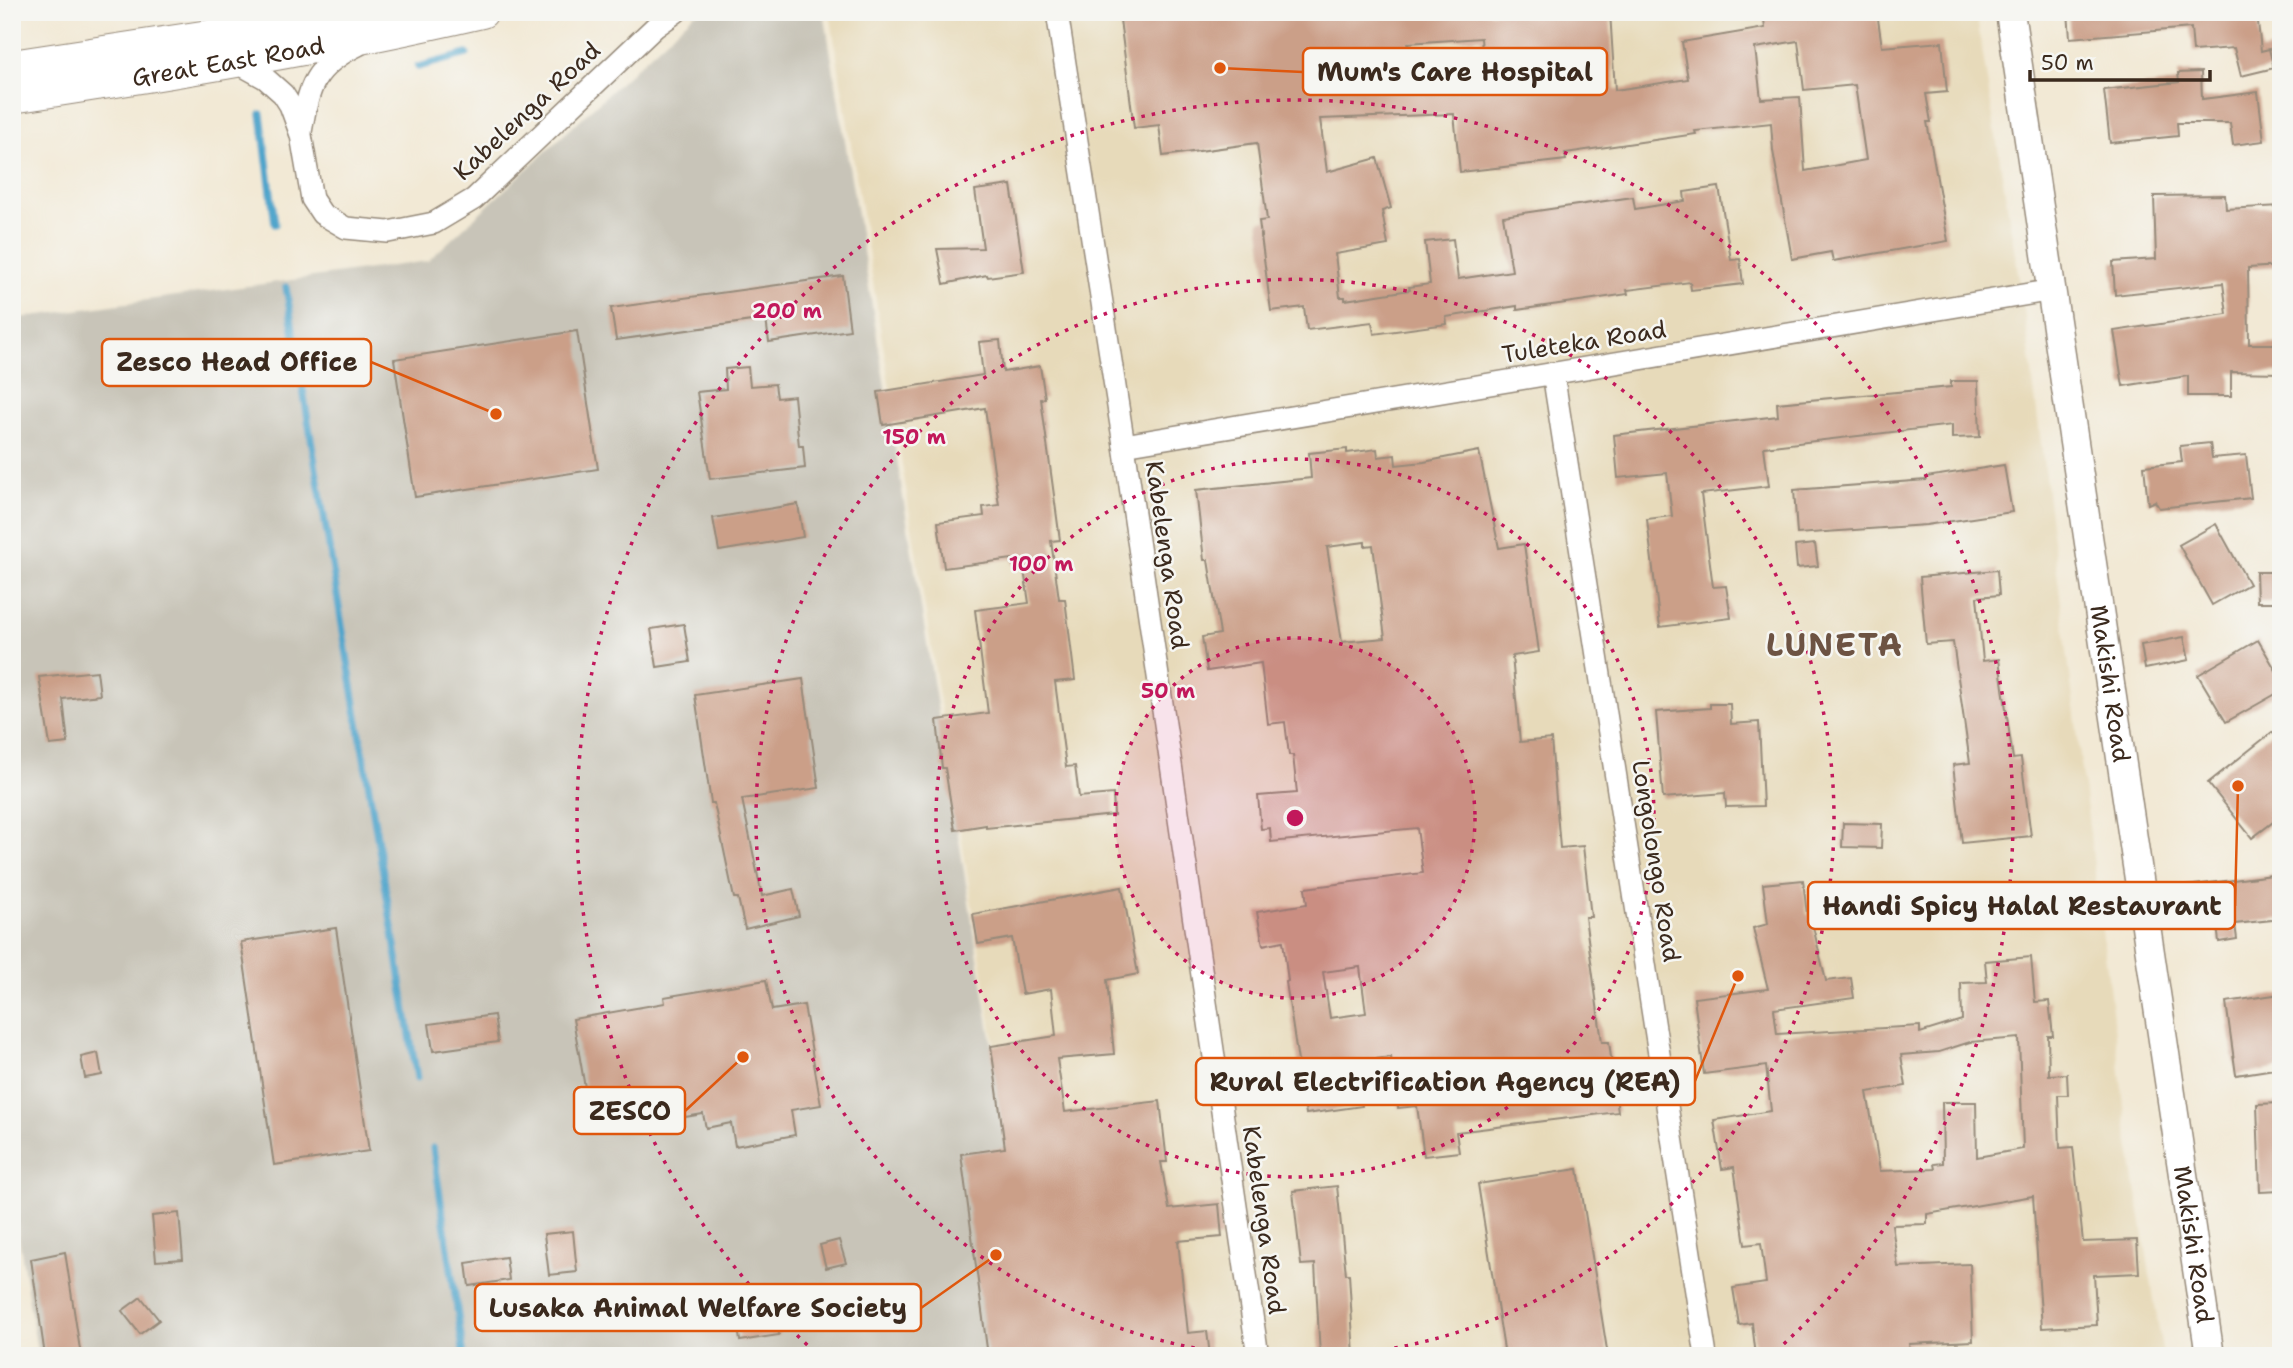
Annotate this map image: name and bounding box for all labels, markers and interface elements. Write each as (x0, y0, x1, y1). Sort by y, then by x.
street label: Great East Road (130, 29, 327, 94)
street label: Kabelenga Road (447, 34, 607, 188)
scale bar (2030, 38, 2211, 82)
callout: Mum's Care Hospital (1303, 48, 1607, 95)
text: 50 m (2041, 49, 2094, 77)
text: Mum's Care Hospital (1317, 54, 1593, 89)
text: 200 m (752, 297, 822, 325)
street label: Tuleteka Road (1499, 313, 1669, 371)
callout: Zesco Head Office (102, 339, 371, 386)
text: Zesco Head Office (116, 344, 358, 379)
text: 150 m (882, 423, 946, 451)
street label: Kabelenga Road (1138, 459, 1196, 651)
text: 100 m (1009, 550, 1073, 578)
street label: Makishi Road (2082, 603, 2137, 765)
district label: LUNETA (1766, 623, 1904, 666)
text: 50 m (1141, 677, 1195, 705)
street label: Longolongo Road (1624, 758, 1688, 964)
centre of rings (1283, 806, 1307, 830)
callout: Handi Spicy Halal Restaurant (1808, 882, 2235, 929)
text: Handi Spicy Halal Restaurant (1822, 888, 2222, 923)
callout: Rural Electrification Agency (REA) (1196, 1058, 1695, 1105)
text: Rural Electrification Agency (REA) (1209, 1064, 1681, 1099)
callout: ZESCO (574, 1087, 685, 1134)
text: ZESCO (589, 1093, 671, 1128)
street label: Kabelenga Road (1235, 1124, 1293, 1316)
street label: Makishi Road (2166, 1163, 2221, 1325)
callout: Lusaka Animal Welfare Society (475, 1284, 921, 1331)
text: Lusaka Animal Welfare Society (489, 1290, 907, 1325)

